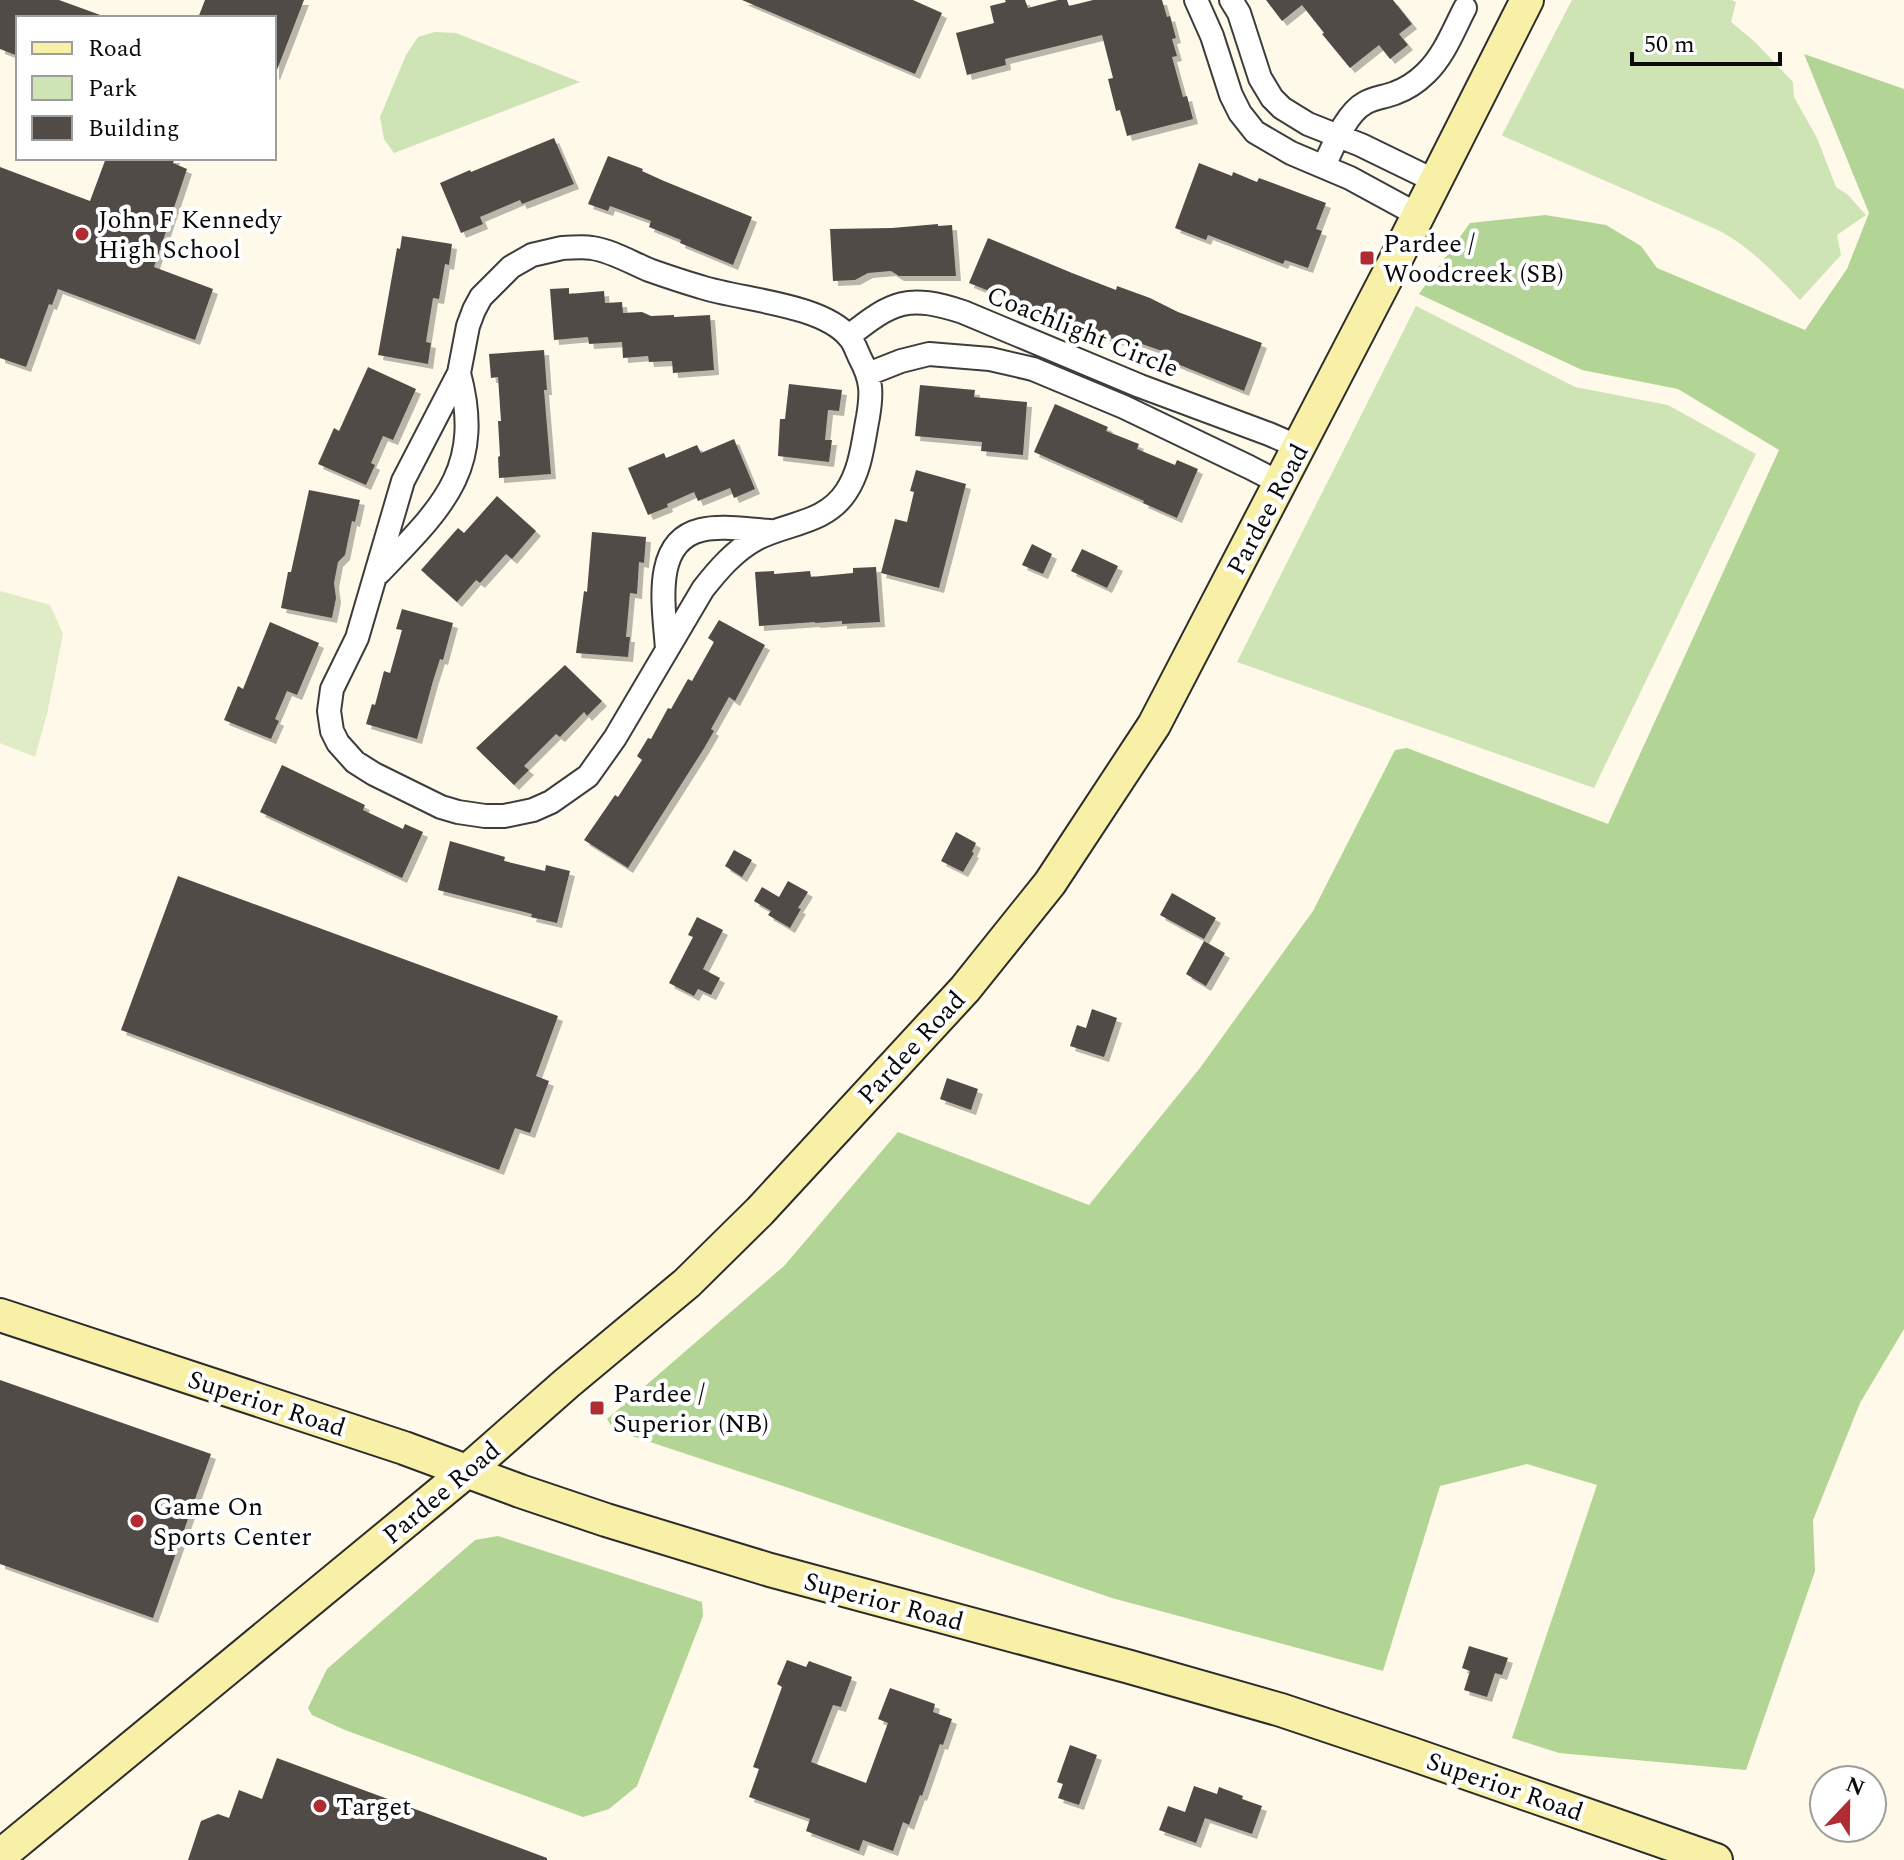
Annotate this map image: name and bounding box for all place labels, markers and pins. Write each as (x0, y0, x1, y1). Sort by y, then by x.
place label: John F Kennedy High School (98, 200, 283, 270)
place label: Pardee / Woodcreek (SB) (1383, 224, 1564, 294)
marker: John F Kennedy High School (73, 225, 91, 243)
marker: Pardee / Woodcreek (SB) (1358, 249, 1376, 267)
place label: Pardee / Superior (NB) (613, 1374, 769, 1444)
marker: Pardee / Superior (NB) (588, 1399, 606, 1417)
place label: Game On Sports Center (153, 1487, 312, 1557)
marker: Game On Sports Center (128, 1512, 146, 1530)
place label: Target (336, 1787, 411, 1827)
marker: Target (311, 1797, 329, 1815)

